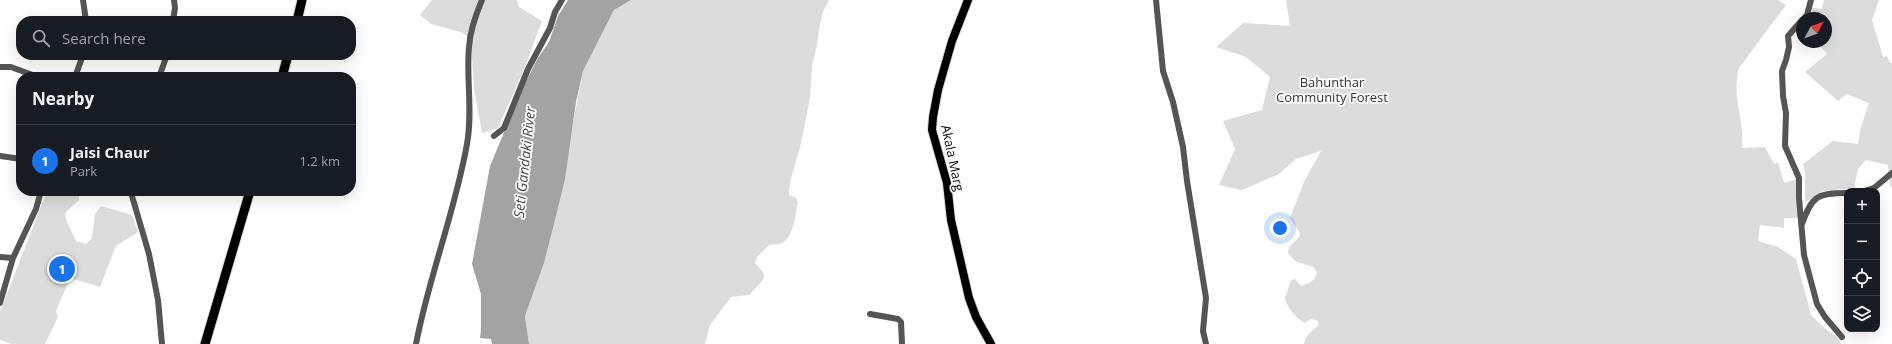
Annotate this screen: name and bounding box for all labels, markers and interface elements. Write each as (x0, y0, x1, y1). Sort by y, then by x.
north arrow (1796, 12, 1832, 48)
search box (16, 16, 356, 60)
icon: search (30, 27, 52, 49)
text: Search here (62, 28, 146, 48)
park label: Bahunthar Community Forest (1276, 73, 1388, 106)
text: Nearby (32, 87, 94, 110)
water label: Seti Gandaki River (509, 105, 539, 219)
street label: Akala Marg (937, 123, 969, 193)
text: Jaisi Chaur (70, 142, 150, 162)
text: 1 (41, 152, 49, 170)
text: 1.2 km (299, 152, 340, 170)
text: Park (70, 162, 97, 180)
map controls (1844, 188, 1880, 332)
button: + (1844, 188, 1880, 224)
your location (1270, 218, 1290, 238)
button: − (1844, 224, 1880, 260)
pin: 1 (49, 254, 75, 284)
button: locate (1844, 260, 1880, 296)
button: layers (1844, 296, 1880, 332)

